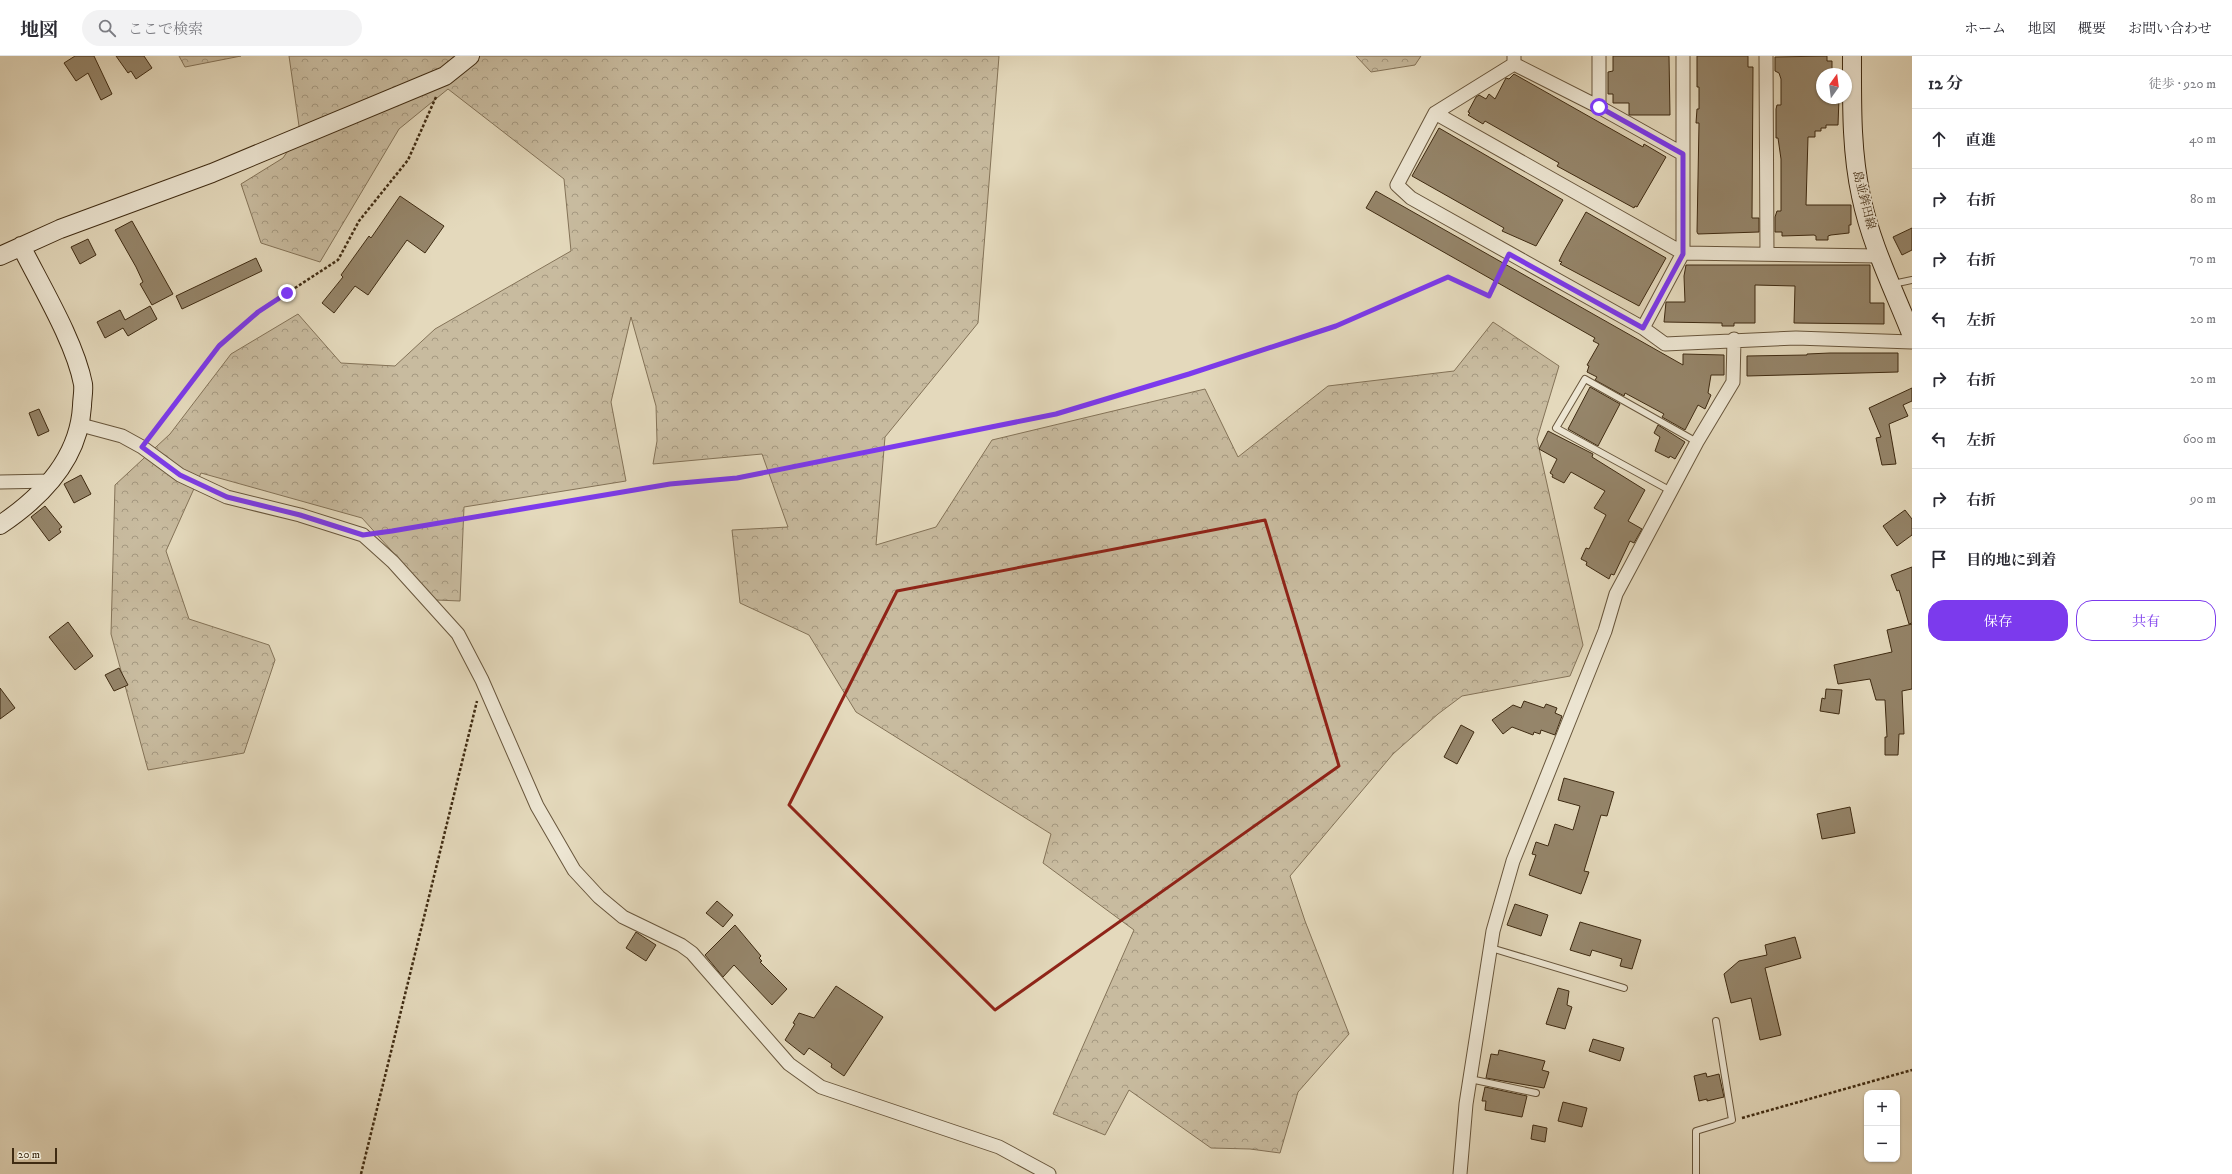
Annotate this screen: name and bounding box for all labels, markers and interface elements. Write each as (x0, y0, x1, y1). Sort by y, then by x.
search box (82, 10, 362, 46)
icon: search (96, 17, 118, 39)
text: 地図 (20, 19, 58, 42)
text: ここで検索 (128, 20, 203, 39)
text: ホーム (1964, 20, 2006, 38)
text: 地図 (2028, 20, 2056, 38)
text: 概要 (2078, 20, 2106, 38)
text: お問い合わせ (2128, 20, 2212, 38)
north arrow (1816, 68, 1852, 104)
text: 12 分 (1928, 73, 1963, 95)
text: 徒歩 · 920 m (2149, 76, 2216, 92)
route start (1590, 98, 1608, 116)
icon: ahead (1928, 128, 1950, 150)
text: 直進 (1966, 131, 1996, 150)
text: 40 m (2189, 131, 2216, 147)
street label: 島並鉾田線 (1849, 169, 1879, 231)
icon: right (1928, 188, 1950, 210)
text: 右折 (1966, 191, 1996, 210)
text: 80 m (2190, 191, 2216, 207)
icon: right (1928, 248, 1950, 270)
text: 右折 (1966, 251, 1996, 270)
text: 70 m (2190, 251, 2216, 267)
route end (278, 284, 296, 302)
icon: left (1928, 308, 1950, 330)
text: 左折 (1966, 311, 1996, 330)
text: 20 m (2190, 311, 2216, 327)
icon: right (1928, 368, 1950, 390)
text: 右折 (1966, 371, 1996, 390)
text: 20 m (2190, 371, 2216, 387)
icon: left (1928, 428, 1950, 450)
text: 左折 (1966, 431, 1996, 450)
text: 600 m (2183, 431, 2216, 447)
icon: right (1928, 488, 1950, 510)
text: 右折 (1966, 491, 1996, 510)
text: 90 m (2190, 491, 2216, 507)
icon: arrive (1928, 548, 1950, 570)
text: 目的地に到着 (1966, 551, 2056, 570)
button: 保存 (1928, 600, 2068, 641)
button: 共有 (2076, 600, 2216, 641)
map controls (1864, 1090, 1900, 1162)
button: + (1864, 1090, 1900, 1126)
button: − (1864, 1126, 1900, 1162)
scale bar (12, 1146, 57, 1165)
text: 20 m (18, 1148, 40, 1162)

